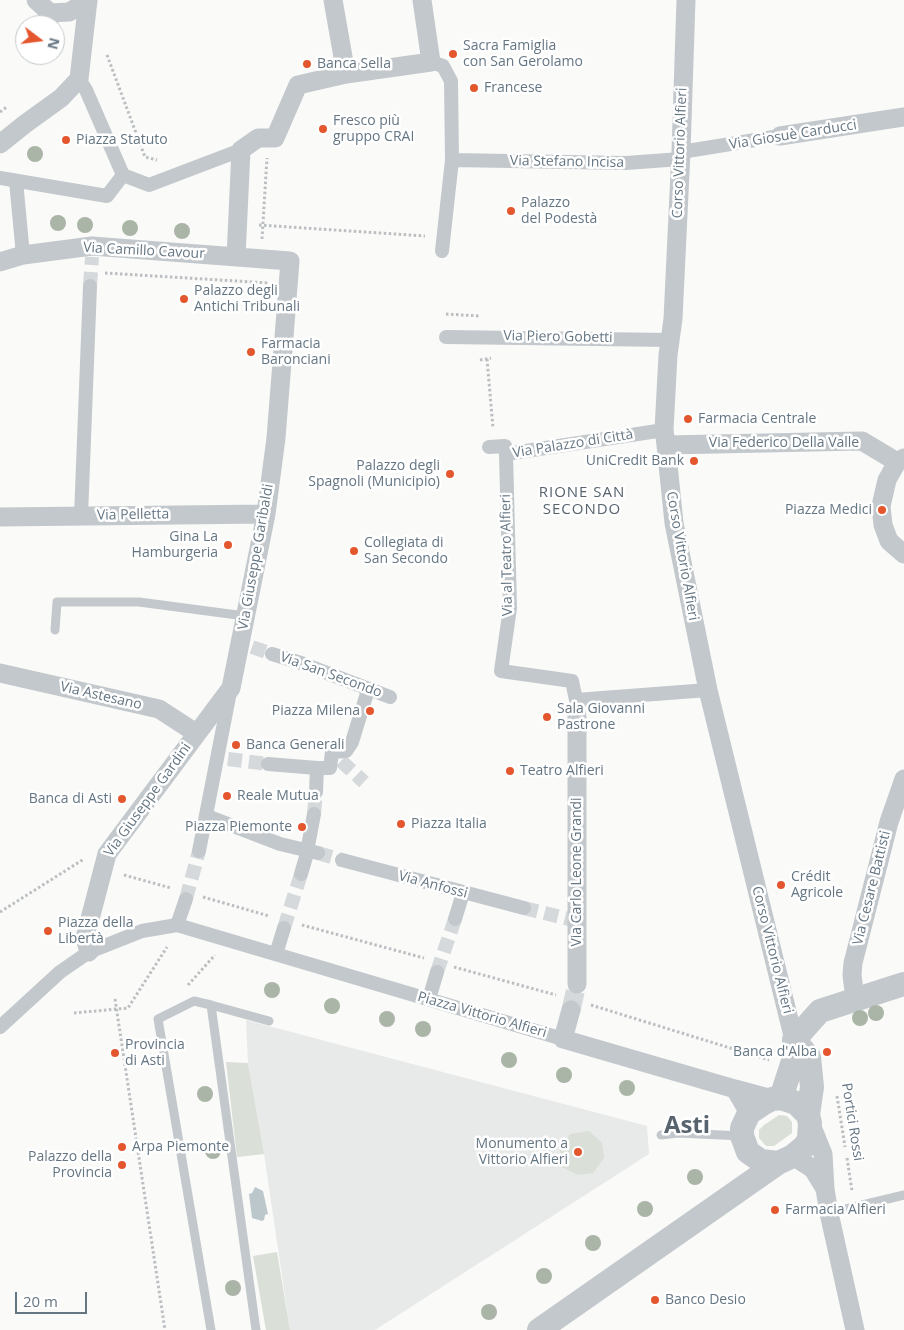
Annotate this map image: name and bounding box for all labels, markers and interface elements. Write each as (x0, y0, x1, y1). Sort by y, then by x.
north arrow (15, 15, 65, 65)
text: N (43, 36, 65, 52)
place label: Sacra Famiglia con San Gerolamo (463, 38, 583, 70)
marker: Sacra Famiglia con San Gerolamo (447, 48, 459, 60)
place label: Banca Sella (317, 56, 391, 72)
marker: Banca Sella (301, 58, 313, 70)
place label: Francese (484, 80, 542, 96)
marker: Francese (468, 82, 480, 94)
street label: Corso Vittorio Alfieri (669, 87, 691, 219)
place label: Fresco più gruppo CRAI (333, 113, 414, 146)
street label: Via Giosuè Carducci (728, 117, 858, 153)
marker: Fresco più gruppo CRAI (317, 123, 329, 135)
place label: Piazza Statuto (76, 132, 168, 148)
marker: Piazza Statuto (60, 134, 72, 146)
street label: Via Stefano Incisa (510, 153, 624, 171)
place label: Palazzo del Podestà (521, 195, 597, 228)
marker: Palazzo del Podestà (505, 205, 517, 217)
street label: Via Camillo Cavour (83, 239, 205, 263)
place label: Palazzo degli Antichi Tribunali (194, 283, 300, 316)
marker: Palazzo degli Antichi Tribunali (178, 293, 190, 305)
street label: Via Piero Gobetti (503, 328, 613, 346)
place label: Farmacia Baronciani (261, 336, 331, 368)
marker: Farmacia Baronciani (245, 346, 257, 358)
place label: Farmacia Centrale (698, 411, 816, 427)
marker: Farmacia Centrale (682, 413, 694, 425)
street label: Via Palazzo di Città (512, 426, 634, 462)
street label: Via Federico Della Valle (709, 435, 859, 451)
place label: UniCredit Bank (586, 453, 684, 469)
marker: UniCredit Bank (688, 455, 700, 467)
place label: Palazzo degli Spagnoli (Municipio) (308, 458, 440, 491)
marker: Palazzo degli Spagnoli (Municipio) (444, 468, 456, 480)
street label: Via Giuseppe Garibaldi (235, 483, 277, 631)
district label: RIONE SAN SECONDO (538, 484, 626, 519)
street label: Corso Vittorio Alfieri (662, 490, 702, 622)
street label: Via al Teatro Alfieri (498, 494, 516, 616)
place label: Piazza Medici (785, 502, 872, 518)
marker: Piazza Medici (876, 504, 888, 516)
street label: Via Pelletta (97, 506, 169, 524)
place label: Gina La Hamburgeria (132, 529, 218, 562)
place label: Collegiata di San Secondo (364, 535, 448, 568)
marker: Gina La Hamburgeria (222, 539, 234, 551)
marker: Collegiata di San Secondo (348, 545, 360, 557)
street label: Via San Secondo (278, 649, 384, 701)
street label: Via Astesano (59, 678, 143, 714)
place label: Sala Giovanni Pastrone (557, 701, 645, 734)
place label: Piazza Milena (272, 703, 360, 719)
marker: Piazza Milena (364, 705, 376, 717)
marker: Sala Giovanni Pastrone (541, 711, 553, 723)
place label: Banca Generali (246, 737, 345, 753)
marker: Banca Generali (230, 739, 242, 751)
street label: Via Giuseppe Gardini (101, 740, 195, 860)
place label: Teatro Alfieri (520, 763, 604, 779)
marker: Teatro Alfieri (504, 765, 516, 777)
place label: Reale Mutua (237, 788, 319, 804)
marker: Reale Mutua (221, 790, 233, 802)
place label: Banca di Asti (29, 791, 112, 807)
marker: Banca di Asti (116, 793, 128, 805)
street label: Via Carlo Leone Grandi (569, 797, 585, 947)
place label: Piazza Italia (411, 816, 487, 832)
marker: Piazza Italia (395, 818, 407, 830)
place label: Piazza Piemonte (185, 819, 292, 835)
marker: Piazza Piemonte (296, 821, 308, 833)
street label: Via Cesare Battisti (850, 829, 894, 947)
street label: Via Anfossi (397, 868, 469, 902)
place label: Crédit Agricole (791, 869, 843, 902)
marker: Crédit Agricole (775, 879, 787, 891)
street label: Corso Vittorio Alfieri (748, 884, 796, 1016)
place label: Piazza della Libertà (58, 915, 134, 948)
marker: Piazza della Libertà (42, 925, 54, 937)
street label: Piazza Vittorio Alfieri (415, 989, 549, 1041)
place label: Provincia di Asti (125, 1037, 185, 1070)
place label: Banca d'Alba (733, 1044, 817, 1060)
marker: Banca d'Alba (821, 1046, 833, 1058)
marker: Provincia di Asti (109, 1047, 121, 1059)
street label: Portici Rossi (838, 1082, 866, 1162)
district label: Asti (664, 1112, 710, 1140)
place label: Monumento a Vittorio Alfieri (476, 1136, 568, 1168)
place label: Arpa Piemonte (132, 1139, 229, 1155)
marker: Arpa Piemonte (116, 1141, 128, 1153)
marker: Monumento a Vittorio Alfieri (572, 1146, 584, 1158)
place label: Palazzo della Provincia (28, 1149, 112, 1182)
marker: Palazzo della Provincia (116, 1159, 128, 1171)
place label: Farmacia Alfieri (785, 1202, 886, 1218)
marker: Farmacia Alfieri (769, 1204, 781, 1216)
scale bar (18, 1282, 90, 1314)
text: 20 m (23, 1291, 58, 1311)
place label: Banco Desio (665, 1292, 746, 1308)
marker: Banco Desio (649, 1294, 661, 1306)

